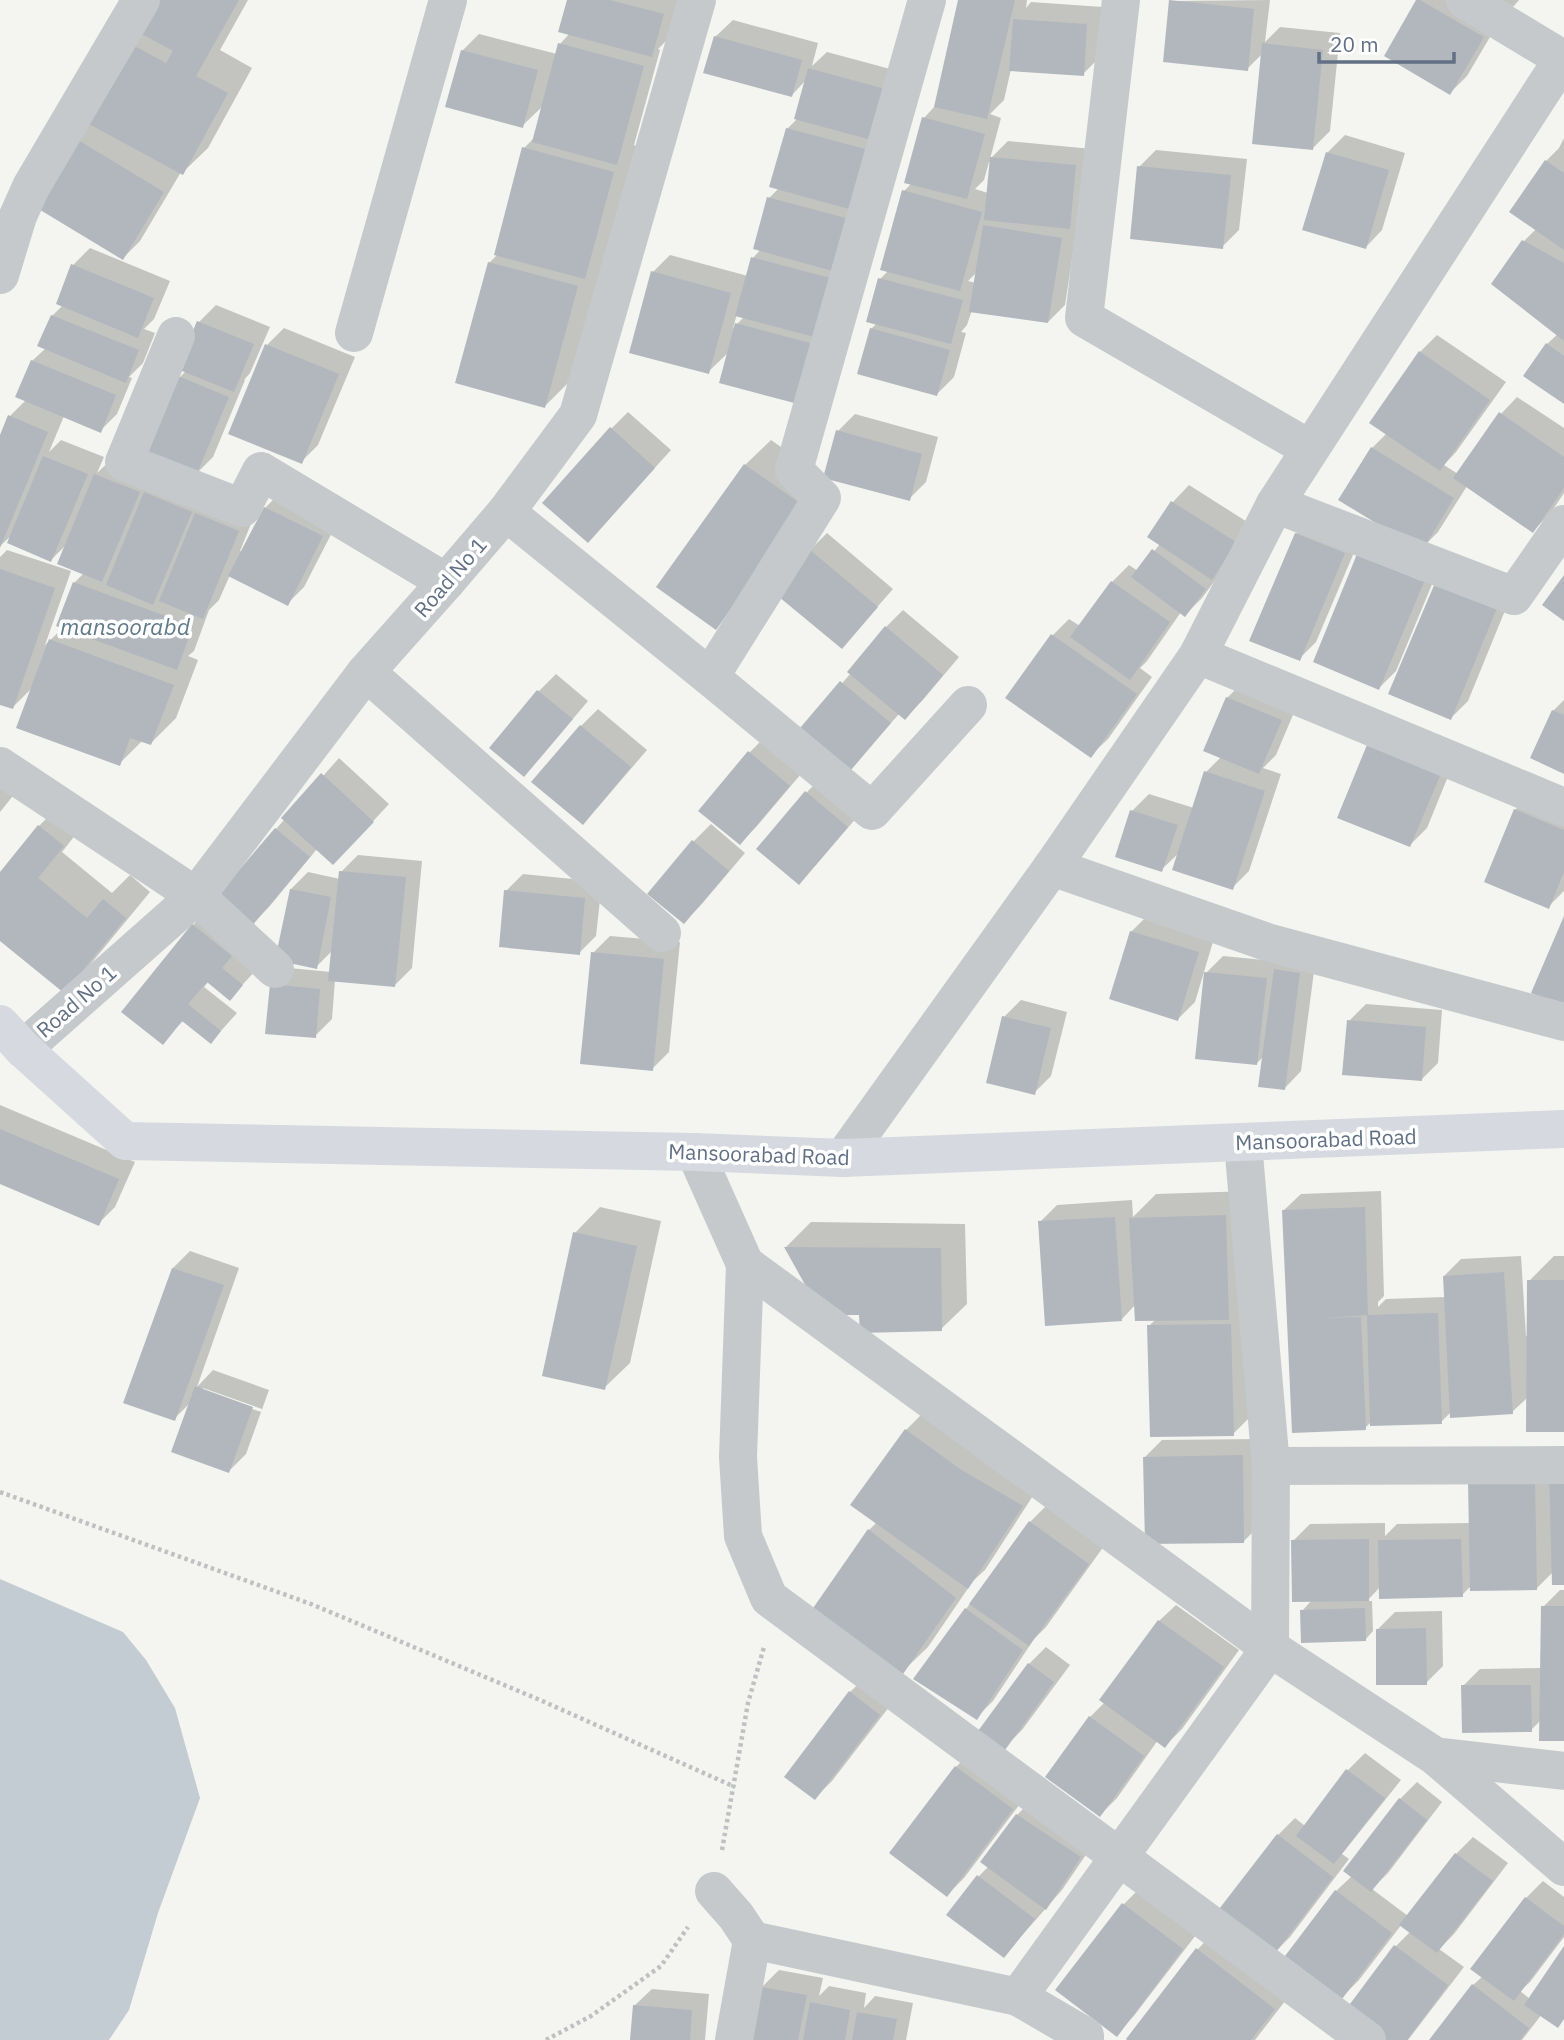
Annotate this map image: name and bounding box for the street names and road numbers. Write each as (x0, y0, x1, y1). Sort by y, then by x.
street label: Road No 1 (407, 531, 493, 623)
street label: Road No 1 (30, 958, 122, 1044)
street label: Mansoorabad Road (1235, 1122, 1417, 1156)
street label: Mansoorabad Road (668, 1137, 850, 1171)

